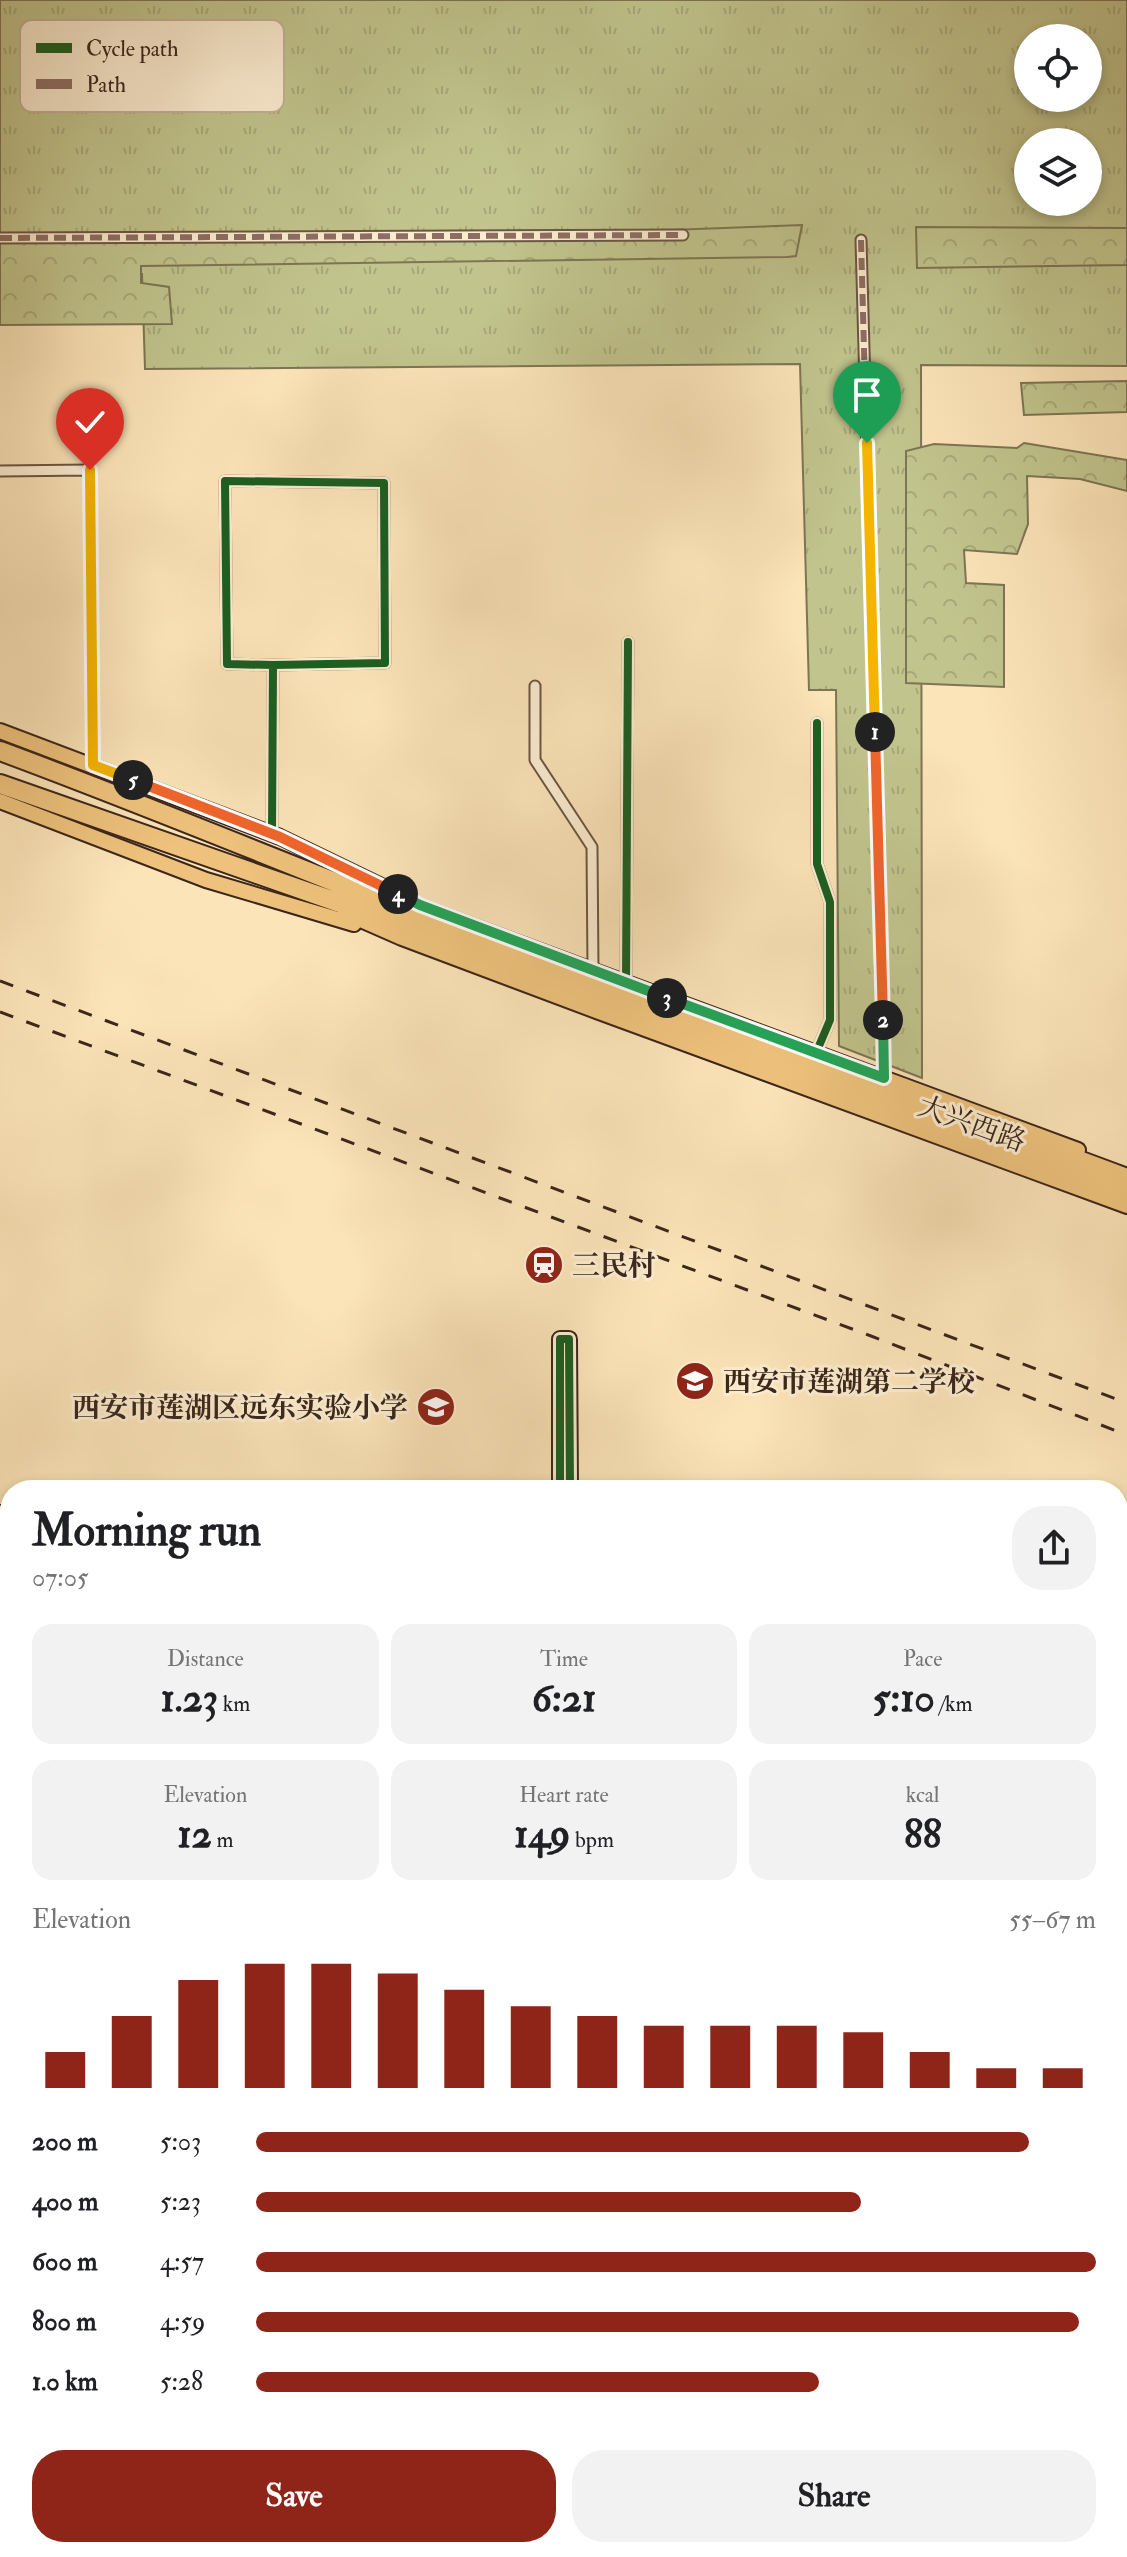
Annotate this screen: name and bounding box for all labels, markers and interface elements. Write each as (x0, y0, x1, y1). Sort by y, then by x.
legend (20, 20, 284, 112)
map controls (1014, 24, 1102, 216)
button: locate (1014, 24, 1102, 112)
text: Cycle path (86, 35, 179, 64)
text: Path (86, 71, 127, 99)
button: layers (1014, 128, 1102, 216)
pin (833, 361, 901, 443)
icon: arrive (845, 373, 889, 417)
pin (56, 388, 124, 470)
icon: check (68, 400, 112, 444)
pin: 1 (855, 712, 895, 752)
text: 1 (871, 718, 879, 746)
pin: 5 (113, 760, 153, 800)
text: 5 (128, 766, 138, 794)
pin: 4 (378, 874, 418, 914)
text: 4 (392, 880, 404, 908)
pin: 3 (647, 978, 687, 1018)
text: 3 (663, 984, 671, 1012)
pin: 2 (863, 1000, 903, 1040)
text: 2 (877, 1006, 889, 1034)
street label: 大兴西路 (913, 1089, 1030, 1160)
station icon: 三民村 (523, 1244, 565, 1286)
place label: 三民村 (572, 1249, 656, 1284)
school or university icon: 西安市莲湖第二学校 (674, 1360, 716, 1402)
place label: 西安市莲湖第二学校 (723, 1365, 975, 1400)
school or university icon: 西安市莲湖区远东实验小学 (415, 1386, 457, 1428)
place label: 西安市莲湖区远东实验小学 (72, 1391, 408, 1426)
text: Morning run (32, 1504, 261, 1559)
button: share (1012, 1506, 1096, 1590)
text: 07:05 (32, 1562, 88, 1594)
text: Distance (167, 1645, 244, 1673)
text: Time (540, 1645, 588, 1673)
text: Pace (903, 1645, 942, 1673)
text: 1.23 (160, 1673, 218, 1724)
text: 6:21 (532, 1673, 596, 1724)
text: 5:10 (873, 1673, 935, 1724)
text: km (218, 1690, 250, 1718)
text: /km (935, 1690, 973, 1718)
text: Elevation (163, 1781, 247, 1809)
text: Heart rate (519, 1781, 609, 1809)
text: kcal (906, 1781, 940, 1809)
text: 12 (177, 1809, 212, 1860)
text: 149 (514, 1809, 570, 1860)
text: 88 (904, 1809, 941, 1860)
text: m (212, 1826, 233, 1854)
text: bpm (570, 1826, 614, 1854)
text: Elevation (32, 1904, 131, 1936)
text: 55–67 m (1009, 1904, 1096, 1936)
text: 200 m (32, 2126, 97, 2158)
text: 5:03 (160, 2126, 201, 2158)
text: 400 m (32, 2186, 98, 2218)
text: 5:23 (160, 2186, 201, 2218)
text: 600 m (32, 2246, 97, 2278)
text: 4:57 (160, 2246, 204, 2278)
text: 800 m (32, 2306, 97, 2338)
text: 4:59 (160, 2306, 205, 2338)
text: 1.0 km (32, 2366, 98, 2398)
text: 5:28 (160, 2366, 203, 2398)
button: Save (32, 2450, 556, 2542)
button: Share (572, 2450, 1096, 2542)

